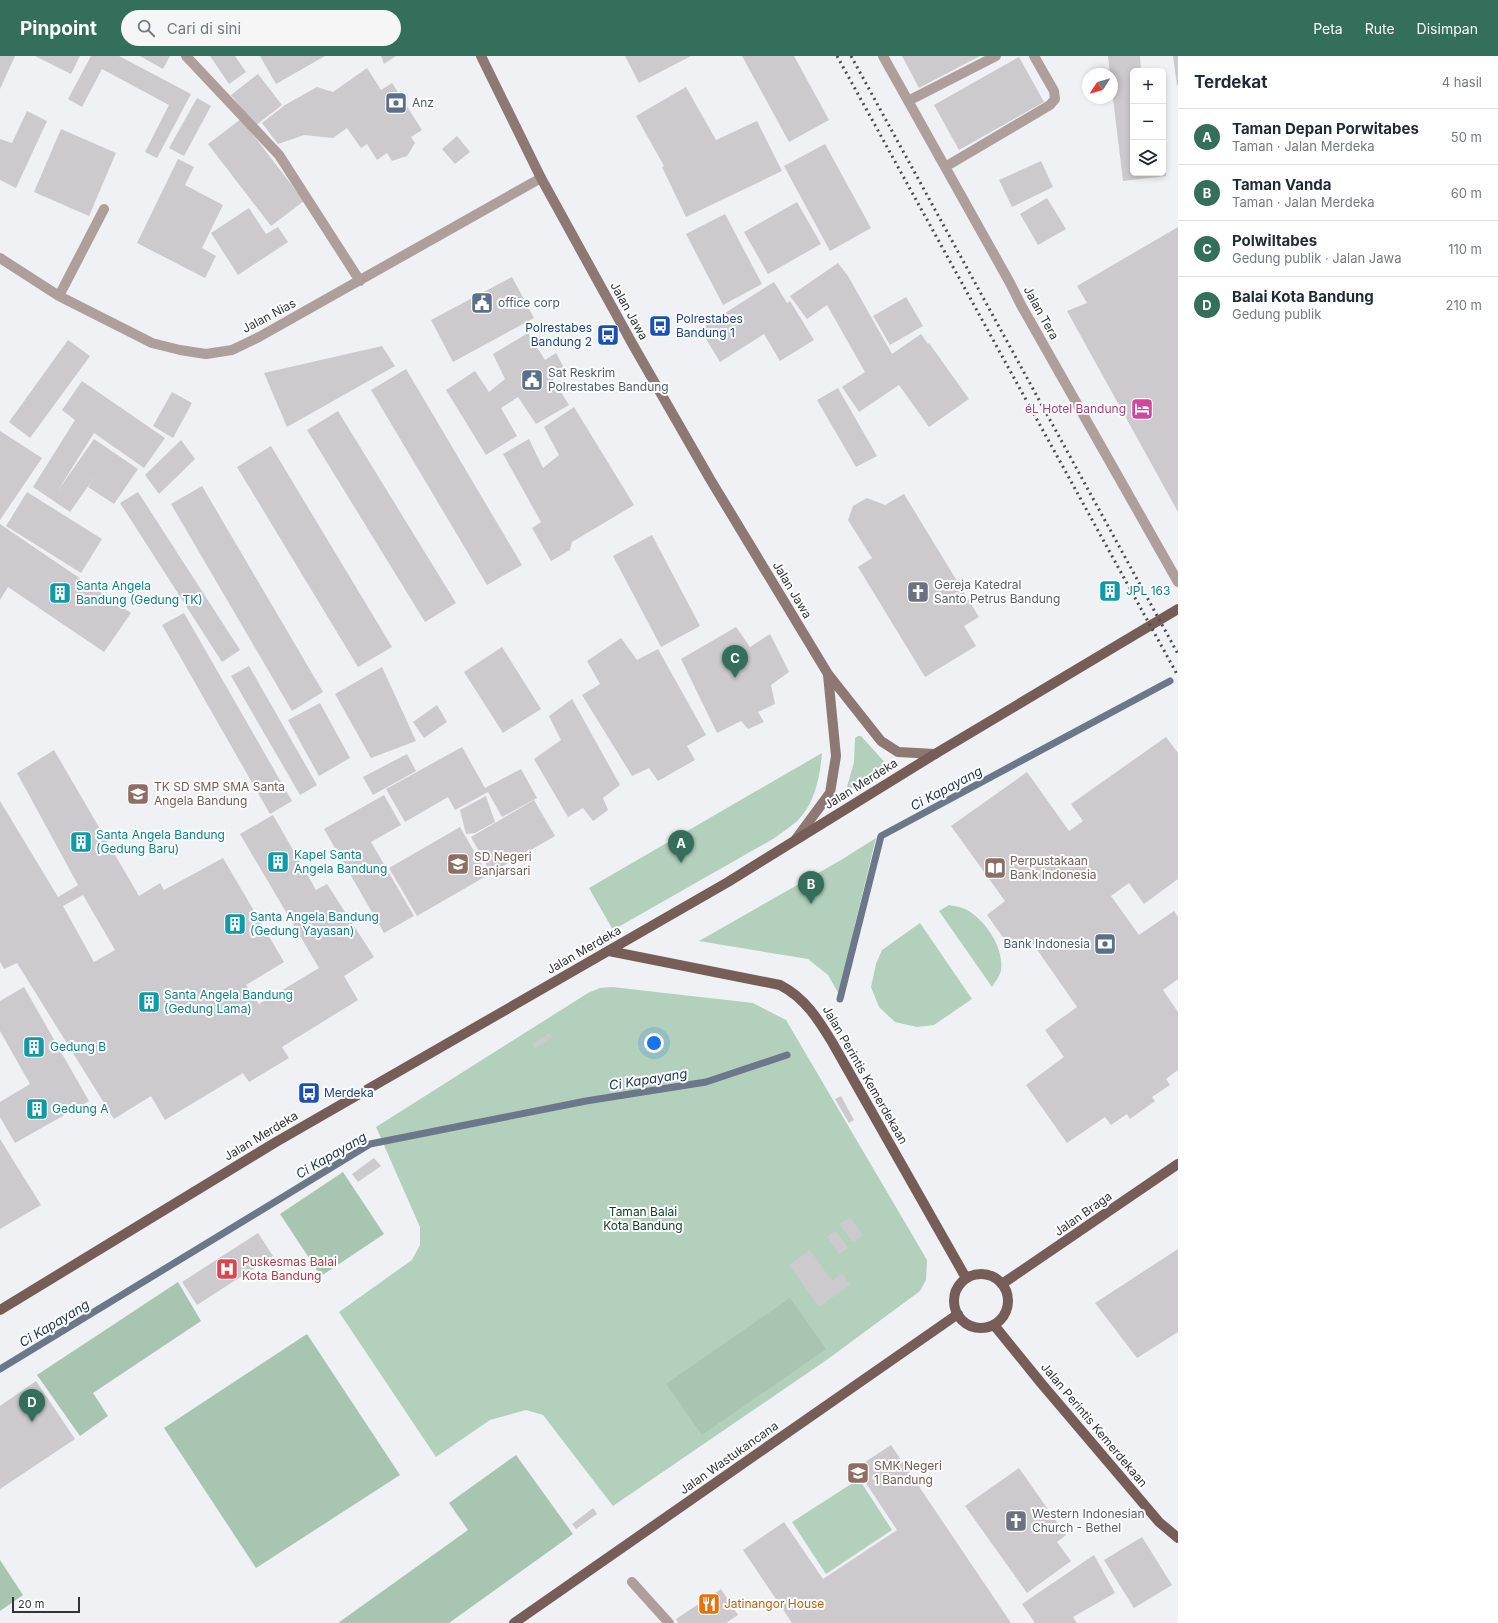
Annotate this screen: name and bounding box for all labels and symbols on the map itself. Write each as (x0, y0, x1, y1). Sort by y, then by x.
north arrow (1082, 68, 1118, 104)
bank icon: Anz (383, 90, 409, 116)
place label: Anz (412, 95, 434, 110)
street label: Jalan Jawa (607, 279, 651, 342)
street label: Jalan Tera (1021, 283, 1062, 342)
public building icon: office corp (469, 290, 495, 316)
street label: Jalan Nias (239, 295, 298, 336)
place label: office corp (498, 295, 560, 310)
place label: Polrestabes Bandung 1 (676, 311, 743, 340)
bus stop icon: Polrestabes Bandung 1 (647, 313, 673, 339)
place label: Polrestabes Bandung 2 (525, 320, 592, 349)
bus stop icon: Polrestabes Bandung 2 (595, 322, 621, 348)
place label: Sat Reskrim Polrestabes Bandung (548, 365, 669, 394)
public building icon: Sat Reskrim Polrestabes Bandung (519, 367, 545, 393)
hotel icon: éL Hotel Bandung (1129, 396, 1155, 422)
place label: éL Hotel Bandung (1025, 401, 1126, 416)
street label: Jalan Jawa (770, 559, 815, 621)
place label: Gereja Katedral Santo Petrus Bandung (934, 577, 1060, 606)
place label: Santa Angela Bandung (Gedung TK) (76, 578, 203, 607)
building icon: JPL 163 (1097, 578, 1123, 604)
church icon: Gereja Katedral Santo Petrus Bandung (905, 579, 931, 605)
building icon: Santa Angela Bandung (Gedung TK) (47, 580, 73, 606)
place label: JPL 163 (1126, 583, 1170, 598)
pin: C (722, 645, 748, 678)
street label: Jalan Merdeka (821, 755, 900, 812)
water label: Ci Kapayang (907, 762, 985, 814)
place label: TK SD SMP SMA Santa Angela Bandung (154, 779, 285, 808)
school or university icon: TK SD SMP SMA Santa Angela Bandung (125, 781, 151, 807)
place label: Santa Angela Bandung (Gedung Baru) (96, 827, 225, 856)
building icon: Santa Angela Bandung (Gedung Baru) (68, 829, 94, 855)
pin: A (668, 830, 694, 863)
place label: Kapel Santa Angela Bandung (294, 847, 387, 876)
building icon: Kapel Santa Angela Bandung (265, 849, 291, 875)
place label: SD Negeri Banjarsari (474, 849, 532, 878)
school or university icon: SD Negeri Banjarsari (445, 851, 471, 877)
place label: Perpustakaan Bank Indonesia (1010, 853, 1097, 882)
library icon: Perpustakaan Bank Indonesia (982, 855, 1008, 881)
pin: B (798, 871, 824, 904)
place label: Santa Angela Bandung (Gedung Yayasan) (250, 909, 379, 938)
building icon: Santa Angela Bandung (Gedung Yayasan) (222, 911, 248, 937)
street label: Jalan Merdeka (544, 922, 624, 977)
bank icon: Bank Indonesia (1092, 931, 1118, 957)
place label: Bank Indonesia (1003, 936, 1090, 951)
place label: Santa Angela Bandung (Gedung Lama) (164, 987, 293, 1016)
building icon: Santa Angela Bandung (Gedung Lama) (136, 989, 162, 1015)
street label: Jalan Perintis Kemerdekaan (820, 1003, 911, 1147)
your location (644, 1033, 664, 1053)
building icon: Gedung B (21, 1034, 47, 1060)
place label: Gedung B (50, 1039, 106, 1054)
water label: Ci Kapayang (608, 1065, 688, 1093)
bus stop icon: Merdeka (296, 1080, 322, 1106)
place label: Merdeka (324, 1085, 374, 1100)
building icon: Gedung A (24, 1096, 50, 1122)
place label: Gedung A (52, 1101, 109, 1116)
street label: Jalan Merdeka (221, 1108, 300, 1164)
water label: Ci Kapayang (293, 1128, 369, 1182)
street label: Jalan Braga (1051, 1188, 1114, 1239)
park label: Taman Balai Kota Bandung (603, 1204, 683, 1233)
place label: Puskesmas Balai Kota Bandung (242, 1254, 337, 1283)
hospital icon: Puskesmas Balai Kota Bandung (214, 1256, 240, 1282)
water label: Ci Kapayang (16, 1296, 92, 1350)
street label: Jalan Perintis Kemerdekaan (1038, 1360, 1151, 1490)
pin: D (19, 1389, 45, 1422)
street label: Jalan Wastukancana (677, 1418, 781, 1497)
place label: SMK Negeri 1 Bandung (874, 1458, 942, 1487)
school or university icon: SMK Negeri 1 Bandung (845, 1460, 871, 1486)
place label: Western Indonesian Church - Bethel (1032, 1506, 1145, 1535)
church icon: Western Indonesian Church - Bethel (1003, 1508, 1029, 1534)
restaurant icon: Jatinangor House (696, 1591, 722, 1617)
scale bar (12, 1595, 80, 1614)
place label: Jatinangor House (724, 1596, 824, 1611)

